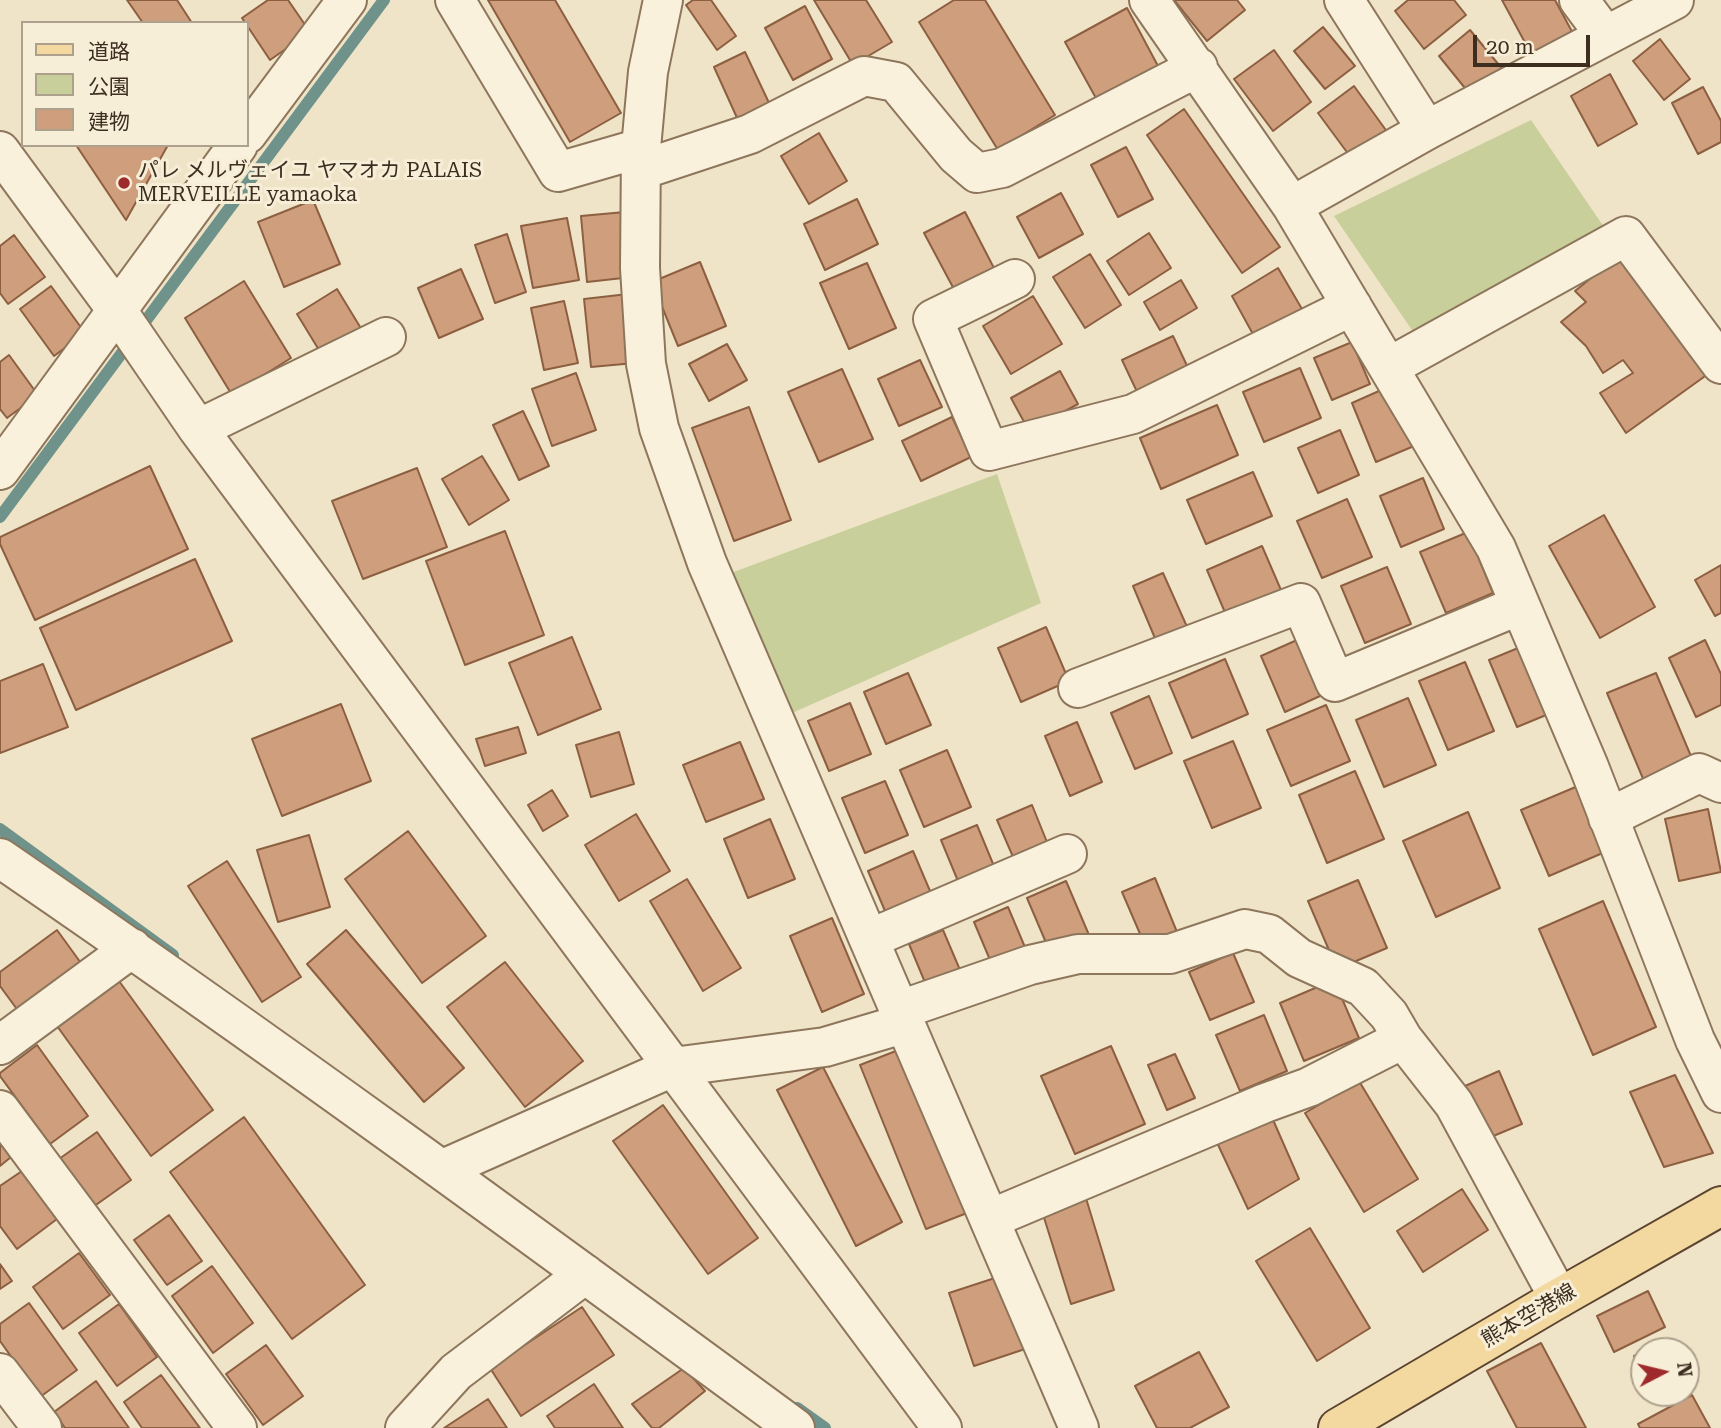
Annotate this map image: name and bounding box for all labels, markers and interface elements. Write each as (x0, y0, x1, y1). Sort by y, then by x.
legend (21, 21, 248, 147)
scale bar (1476, 21, 1593, 65)
text: 20 m (1486, 35, 1534, 59)
text: 道路 (88, 40, 130, 64)
text: 公園 (88, 75, 130, 99)
text: 建物 (88, 110, 130, 134)
place label: パレ メルヴェイユ ヤマオカ PALAIS MERVEILLE yamaoka (138, 158, 482, 208)
marker: パレ メルヴェイユ ヤマオカ PALAIS MERVEILLE yamaoka (116, 175, 132, 191)
street label: 熊本空港線 (1477, 1279, 1581, 1353)
north arrow (1630, 1337, 1700, 1407)
text: N (1672, 1361, 1697, 1378)

